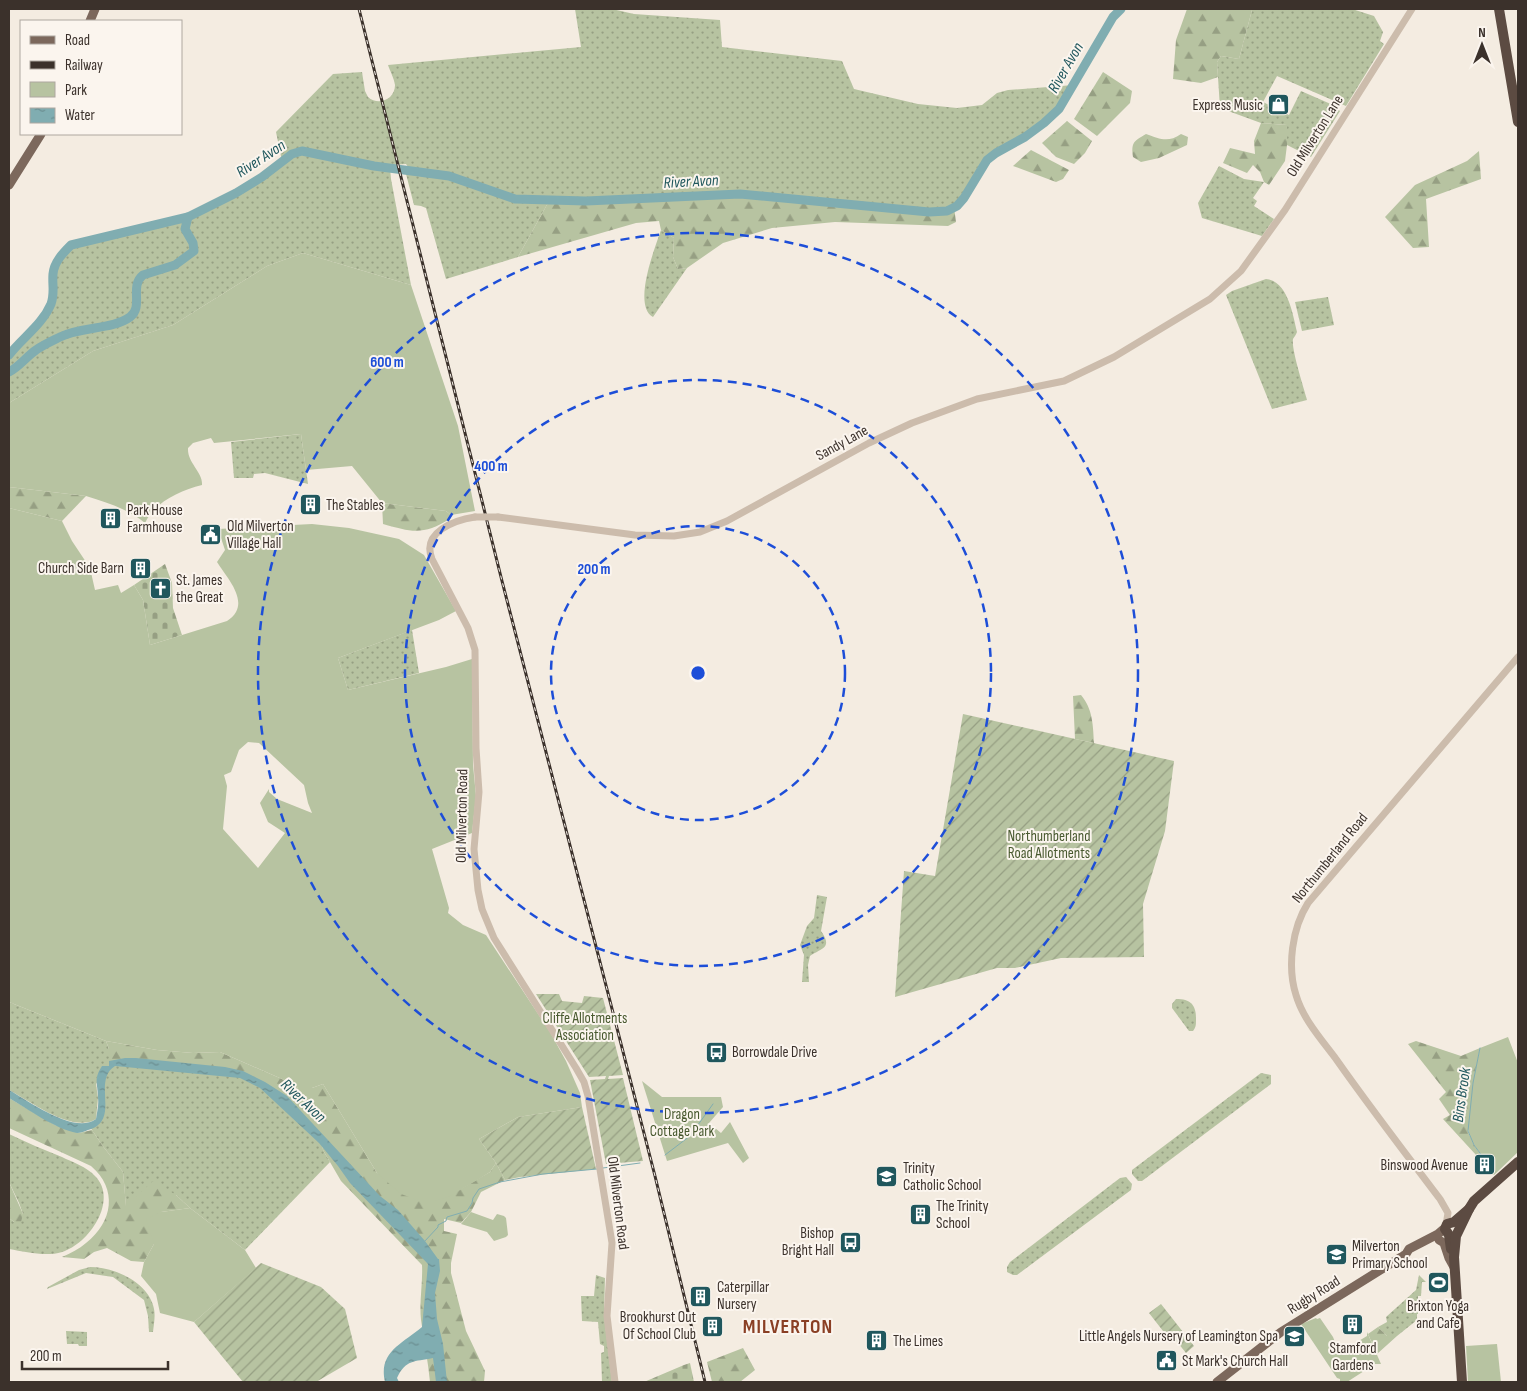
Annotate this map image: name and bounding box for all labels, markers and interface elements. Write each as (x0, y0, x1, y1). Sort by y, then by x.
legend (20, 20, 182, 135)
north arrow (1457, 20, 1507, 70)
text: N (1478, 24, 1486, 41)
text: Road (65, 31, 90, 50)
water label: River Avon (1044, 39, 1088, 96)
text: Railway (65, 56, 103, 75)
text: Park (65, 81, 87, 100)
street label: Old Milverton Lane (1282, 92, 1348, 180)
shop icon: Express Music (1267, 93, 1291, 117)
place label: Express Music (1193, 96, 1263, 115)
text: Water (65, 106, 96, 125)
water label: River Avon (233, 136, 289, 182)
water label: River Avon (663, 171, 719, 193)
text: 600 m (370, 353, 404, 372)
street label: Sandy Lane (813, 421, 871, 465)
text: 400 m (474, 457, 508, 476)
building icon: The Stables (298, 493, 322, 517)
place label: The Stables (326, 496, 384, 515)
place label: Park House Farmhouse (127, 501, 183, 537)
building icon: Park House Farmhouse (99, 507, 123, 531)
place label: Old Milverton Village Hall (227, 517, 294, 553)
public building icon: Old Milverton Village Hall (199, 523, 223, 547)
building icon: Church Side Barn (128, 556, 152, 580)
place label: Church Side Barn (38, 559, 124, 578)
text: 200 m (577, 560, 611, 579)
place label: St. James the Great (176, 571, 224, 607)
church icon: St. James the Great (148, 577, 172, 601)
centre of rings (689, 664, 707, 682)
street label: Old Milverton Road (452, 769, 472, 863)
street label: Northumberland Road (1288, 809, 1372, 907)
park label: Northumberland Road Allotments (1007, 827, 1091, 863)
park label: Cliffe Allotments Association (543, 1009, 627, 1045)
bus stop icon: Borrowdale Drive (704, 1040, 728, 1064)
place label: Borrowdale Drive (732, 1043, 817, 1062)
water label: Bins Brook (1449, 1065, 1475, 1124)
water label: River Avon (276, 1075, 330, 1127)
park label: Dragon Cottage Park (650, 1105, 715, 1141)
building icon: Binswood Avenue (1472, 1153, 1496, 1177)
street label: Old Milverton Road (603, 1155, 633, 1251)
place label: Binswood Avenue (1381, 1156, 1468, 1175)
place label: Trinity Catholic School (903, 1159, 981, 1195)
school or university icon: Trinity Catholic School (875, 1165, 899, 1189)
place label: The Trinity School (936, 1197, 989, 1233)
building icon: The Trinity School (908, 1203, 932, 1227)
place label: Bishop Bright Hall (782, 1224, 834, 1260)
bus stop icon: Bishop Bright Hall (838, 1230, 862, 1254)
place label: Milverton Primary School (1352, 1237, 1428, 1273)
school or university icon: Milverton Primary School (1324, 1243, 1348, 1267)
street label: Rugby Road (1284, 1271, 1344, 1319)
sports icon: Brixton Yoga and Cafe (1426, 1271, 1450, 1295)
place label: Caterpillar Nursery (717, 1278, 770, 1314)
building icon: Caterpillar Nursery (689, 1284, 713, 1308)
place label: Brixton Yoga and Cafe (1407, 1297, 1469, 1333)
place label: Brookhurst Out Of School Club (620, 1308, 696, 1344)
building icon: Stamford Gardens (1341, 1313, 1365, 1337)
building icon: Brookhurst Out Of School Club (700, 1314, 724, 1338)
district label: MILVERTON (743, 1315, 833, 1339)
school or university icon: Little Angels Nursery of Leamington Spa (1282, 1324, 1306, 1348)
place label: Little Angels Nursery of Leamington Spa (1079, 1327, 1278, 1346)
building icon: The Limes (865, 1329, 889, 1353)
place label: The Limes (893, 1332, 943, 1351)
scale bar (22, 1338, 169, 1370)
place label: Stamford Gardens (1330, 1339, 1376, 1375)
text: 200 m (30, 1347, 62, 1366)
public building icon: St Mark's Church Hall (1154, 1349, 1178, 1373)
place label: St Mark's Church Hall (1182, 1352, 1288, 1371)

